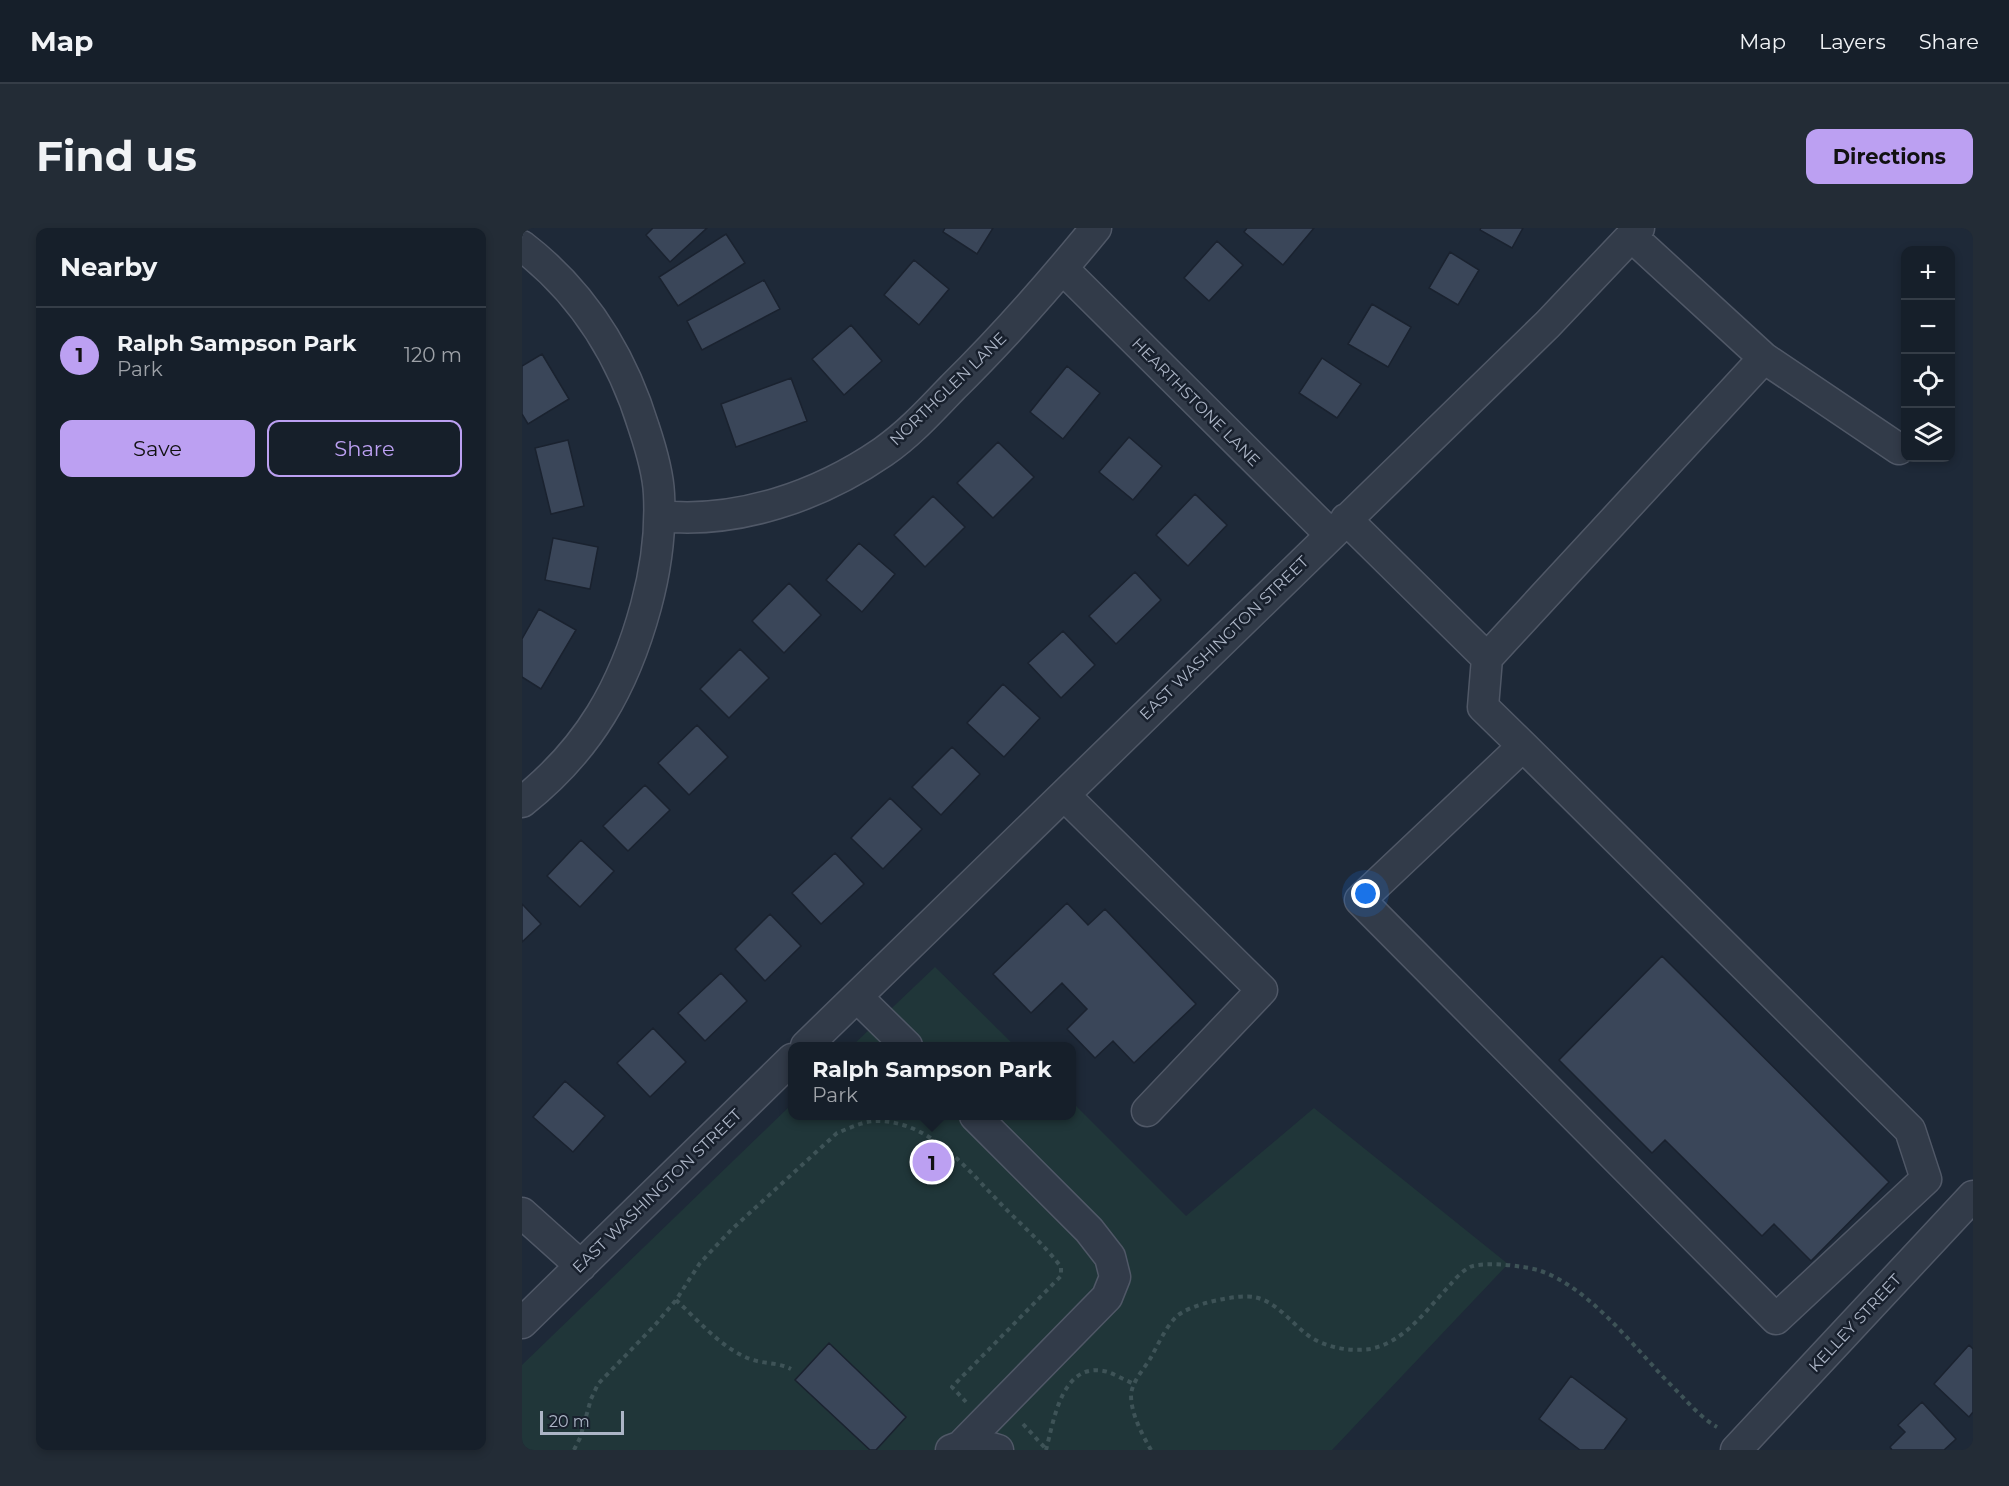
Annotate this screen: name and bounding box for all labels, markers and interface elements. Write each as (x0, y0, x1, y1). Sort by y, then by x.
text: Map (30, 24, 93, 58)
text: Map (1739, 29, 1786, 54)
text: Layers (1819, 29, 1886, 54)
text: Share (1919, 29, 1979, 54)
button: Directions (1806, 129, 1973, 184)
text: Find us (36, 130, 197, 182)
map controls (1901, 246, 1955, 462)
button: + (1901, 246, 1955, 300)
text: Nearby (60, 251, 157, 283)
button: − (1901, 300, 1955, 354)
street label: NORTHGLEN LANE (886, 329, 1010, 449)
text: Ralph Sampson Park (117, 330, 356, 357)
street label: HEARTHSTONE LANE (1128, 334, 1264, 470)
text: 1 (76, 343, 83, 367)
text: 120 m (404, 343, 462, 367)
button: locate (1901, 354, 1955, 408)
text: Park (117, 357, 163, 381)
button: layers (1901, 408, 1955, 462)
button: Save (60, 420, 255, 477)
button: Share (267, 420, 462, 477)
street label: EAST WASHINGTON STREET (1136, 552, 1313, 724)
your location (1351, 879, 1380, 908)
popup (788, 1042, 1076, 1120)
text: Ralph Sampson Park (812, 1056, 1052, 1083)
text: Park (812, 1083, 858, 1107)
street label: EAST WASHINGTON STREET (569, 1105, 746, 1277)
pin: 1 (912, 1140, 952, 1184)
street label: KELLEY STREET (1805, 1270, 1906, 1376)
scale bar (540, 1408, 624, 1436)
text: 20 m (549, 1412, 590, 1431)

